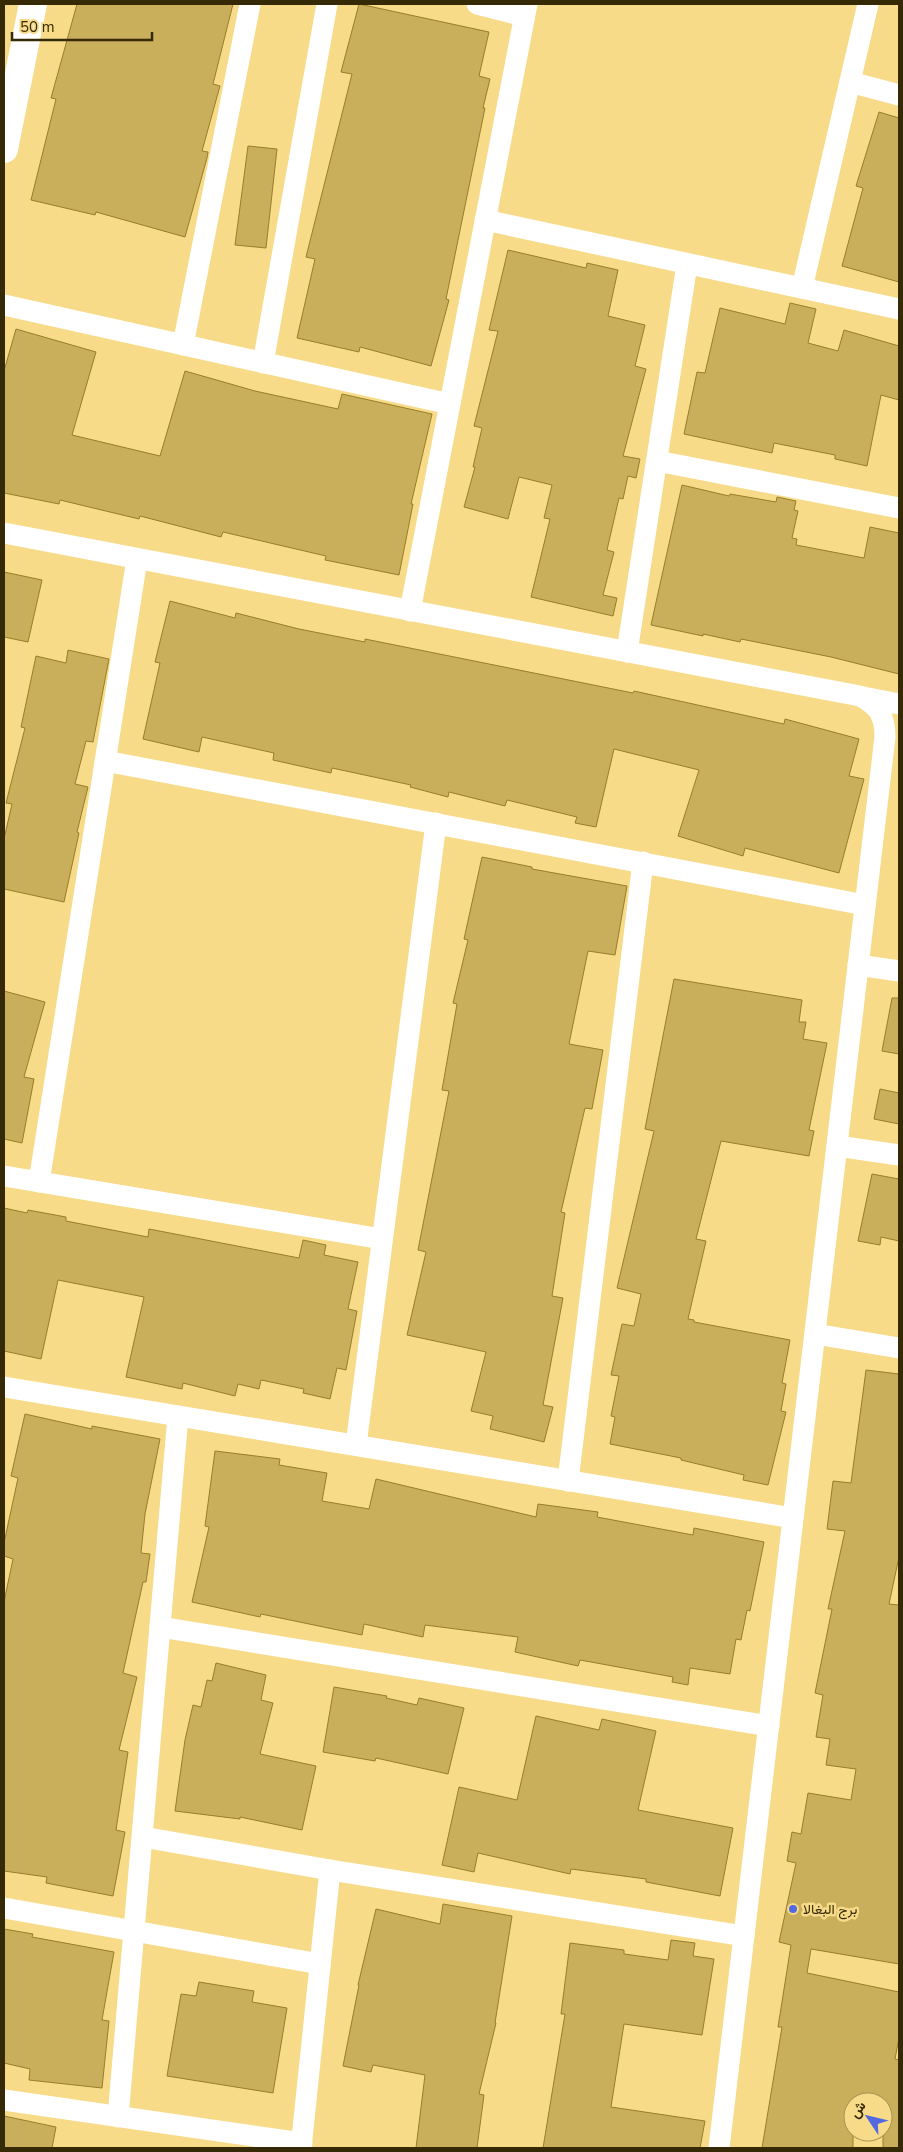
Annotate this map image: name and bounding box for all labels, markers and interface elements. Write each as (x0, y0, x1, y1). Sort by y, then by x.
scale bar (12, 10, 152, 42)
text: 50 m (20, 17, 55, 37)
place label: برج البغالا (803, 1900, 857, 1920)
marker: برج البغالا (787, 1903, 799, 1915)
north arrow (843, 2092, 893, 2142)
text: ش (845, 2097, 870, 2122)

